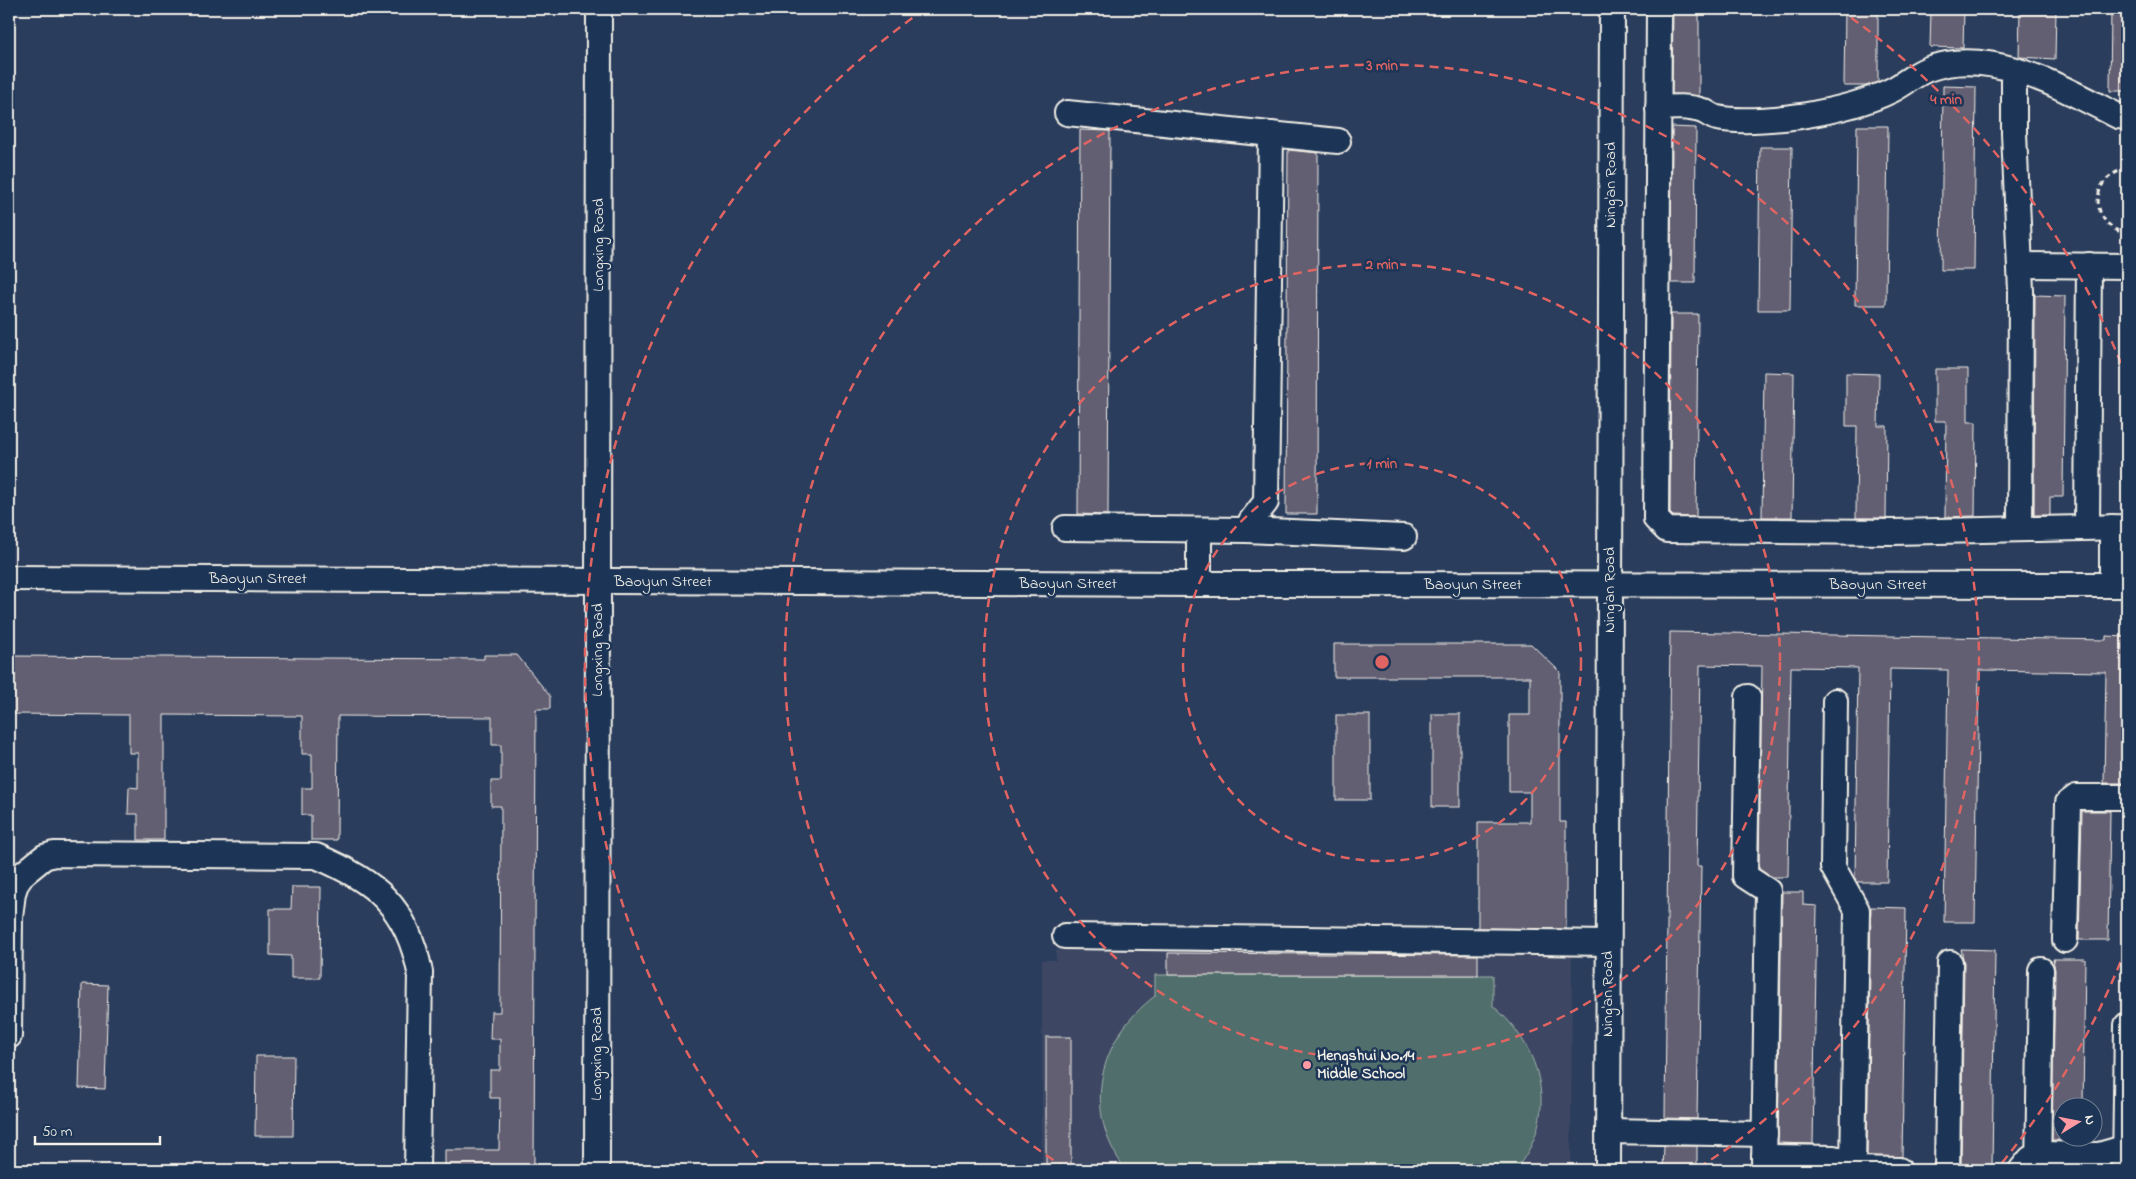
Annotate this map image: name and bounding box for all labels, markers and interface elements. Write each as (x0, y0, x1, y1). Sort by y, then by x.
text: 3 min (1365, 55, 1398, 77)
text: 4 min (1929, 89, 1962, 111)
street label: Ning'an Road (1599, 142, 1623, 228)
street label: Longxing Road (587, 198, 611, 292)
text: 2 min (1365, 254, 1399, 276)
text: 1 min (1367, 453, 1398, 475)
street label: Ning'an Road (1598, 547, 1622, 633)
street label: Baoyun Street (208, 567, 308, 591)
street label: Baoyun Street (613, 570, 713, 594)
street label: Baoyun Street (1018, 572, 1118, 596)
street label: Baoyun Street (1423, 573, 1523, 597)
street label: Baoyun Street (1828, 573, 1928, 597)
street label: Longxing Road (586, 603, 610, 697)
centre of rings (1373, 653, 1391, 671)
street label: Ning'an Road (1596, 951, 1620, 1037)
street label: Longxing Road (585, 1007, 609, 1101)
place label: Hengshui No.14 Middle School (1317, 1044, 1415, 1086)
marker: Hengshui No.14 Middle School (1301, 1059, 1313, 1071)
north arrow (2054, 1096, 2104, 1146)
scale bar (35, 1114, 160, 1146)
text: N (2078, 1114, 2100, 1126)
text: 50 m (42, 1121, 73, 1143)

